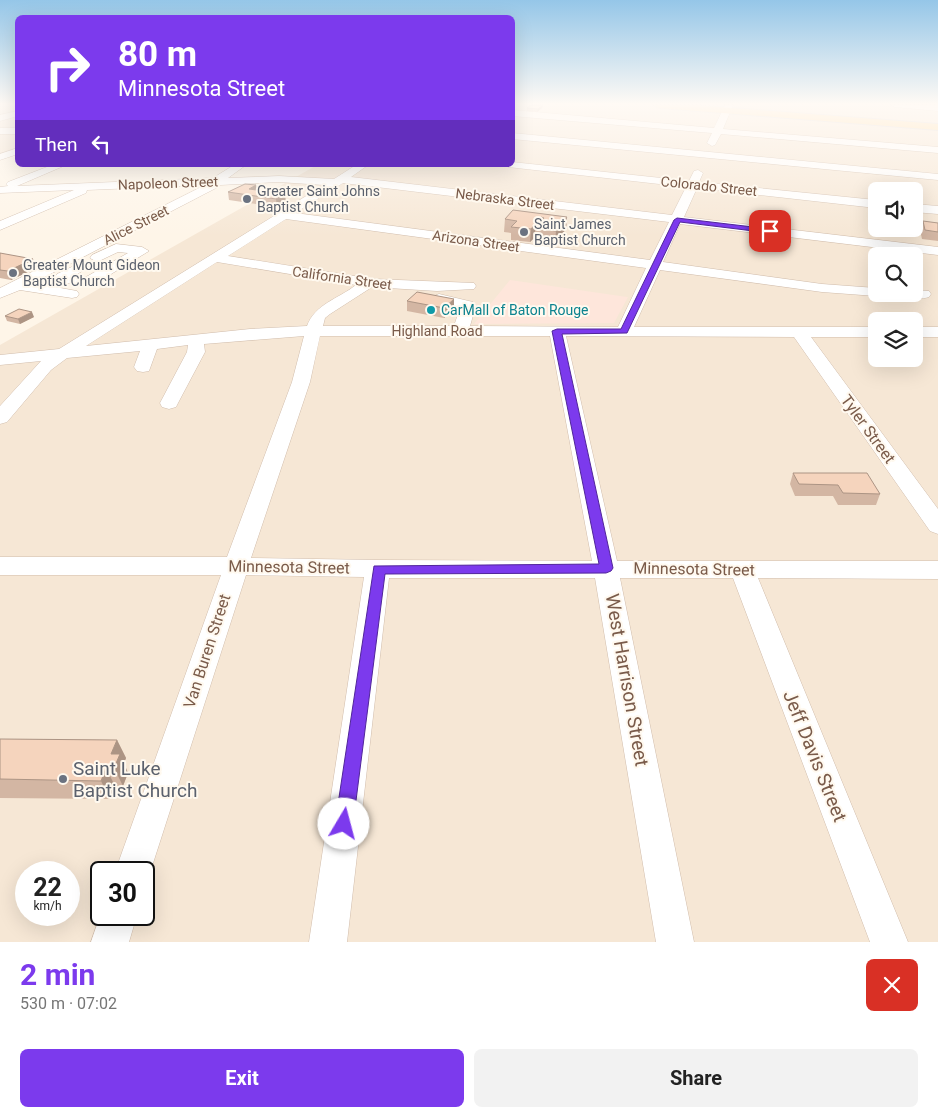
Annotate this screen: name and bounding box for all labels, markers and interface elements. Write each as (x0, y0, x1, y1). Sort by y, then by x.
text: 80 m (118, 34, 197, 75)
icon: right (35, 35, 100, 100)
text: Minnesota Street (118, 76, 285, 101)
icon: left (87, 130, 115, 158)
text: Then (35, 133, 77, 156)
street label: Napoleon Street (118, 173, 219, 193)
street label: Colorado Street (660, 173, 758, 199)
map controls (868, 182, 923, 367)
button: sound (868, 182, 923, 237)
place label: Greater Saint Johns Baptist Church (257, 183, 380, 215)
street label: Nebraska Street (455, 185, 556, 213)
marker: Greater Saint Johns Baptist Church (241, 193, 253, 205)
street label: Alice Street (101, 202, 172, 248)
pin (749, 210, 791, 252)
place label: Saint James Baptist Church (534, 216, 626, 248)
icon: arrive (756, 217, 784, 245)
marker: Saint James Baptist Church (518, 226, 530, 238)
street label: Arizona Street (431, 227, 521, 255)
button: search (868, 247, 923, 302)
place label: Greater Mount Gideon Baptist Church (23, 257, 160, 289)
street label: California Street (291, 263, 393, 293)
marker: Greater Mount Gideon Baptist Church (7, 267, 19, 279)
place label: CarMall of Baton Rouge (441, 302, 589, 318)
marker: CarMall of Baton Rouge (425, 304, 437, 316)
button: layers (868, 312, 923, 367)
street label: Highland Road (391, 323, 483, 339)
street label: Tyler Street (837, 391, 899, 467)
street label: Minnesota Street (228, 556, 350, 578)
street label: Minnesota Street (633, 558, 755, 580)
street label: Van Buren Street (180, 592, 234, 710)
street label: West Harrison Street (601, 592, 653, 768)
street label: Jeff Davis Street (778, 687, 852, 825)
place label: Saint Luke Baptist Church (73, 757, 197, 802)
marker: Saint Luke Baptist Church (57, 773, 69, 785)
position arrow (317, 797, 369, 849)
speed limit sign: 30 (90, 861, 155, 926)
text: 22 (33, 873, 62, 902)
text: km/h (33, 899, 62, 913)
text: 2 min (20, 957, 95, 992)
button: close (866, 959, 918, 1011)
text: 530 m · 07:02 (20, 994, 117, 1013)
button: Exit (20, 1049, 464, 1107)
button: Share (474, 1049, 918, 1107)

